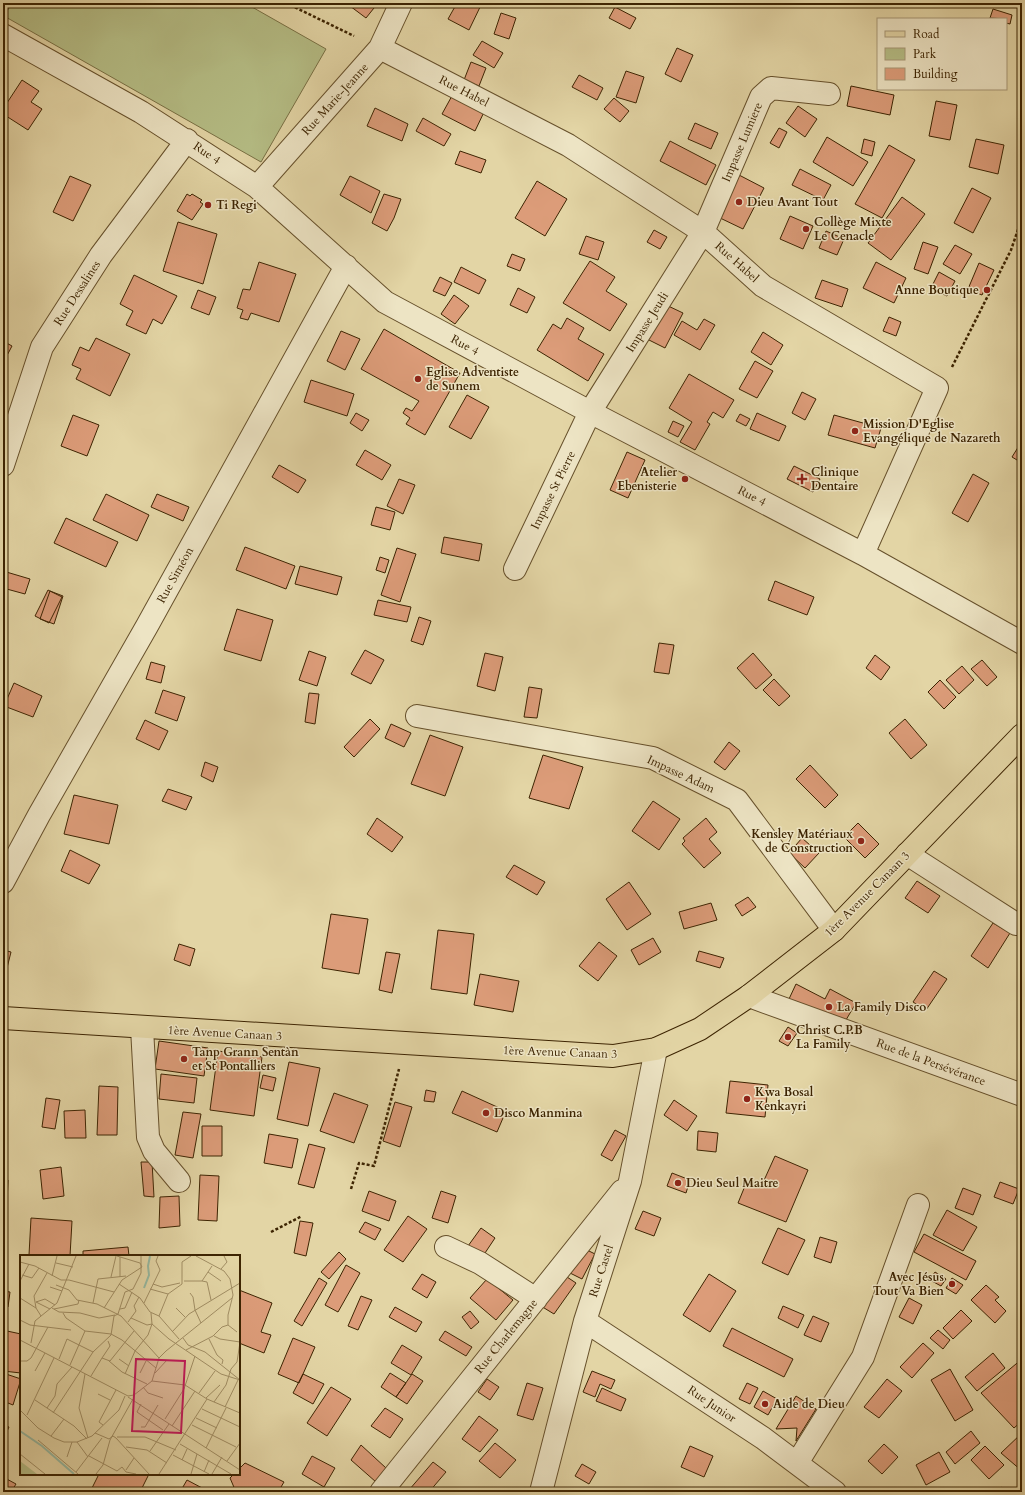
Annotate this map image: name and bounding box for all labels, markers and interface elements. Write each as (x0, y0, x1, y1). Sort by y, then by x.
legend (877, 18, 1007, 90)
text: Road (913, 26, 940, 42)
text: Park (913, 46, 937, 62)
street label: Rue Marie-Jeanne (298, 59, 372, 139)
text: Building (913, 66, 958, 82)
street label: Rue Habel (436, 72, 492, 110)
street label: Impasse Lumiere (718, 100, 766, 184)
street label: Rue 4 (190, 138, 224, 168)
place label: Dieu Avant Tout (747, 194, 839, 210)
place label: Ti Regi (216, 197, 257, 213)
marker: Dieu Avant Tout (734, 197, 744, 207)
marker: Ti Regi (203, 200, 213, 210)
place label: Collège Mixte Le Cenacle (814, 214, 892, 244)
marker: Collège Mixte Le Cenacle (801, 224, 811, 234)
street label: Rue Habel (712, 238, 762, 286)
street label: Rue Dessalines (50, 257, 104, 329)
place label: Anne Boutique (895, 282, 979, 298)
marker: Anne Boutique (982, 285, 992, 295)
street label: Impasse Jeudi (622, 288, 672, 355)
street label: Rue 4 (448, 331, 482, 359)
place label: Eglise Adventiste de Sunem (426, 364, 519, 394)
marker: Eglise Adventiste de Sunem (413, 374, 423, 384)
place label: Mission D'Eglise Evangélique de Nazareth (863, 416, 1001, 446)
marker: Mission D'Eglise Evangélique de Nazareth (850, 426, 860, 436)
street label: Impasse St Pierre (527, 448, 579, 532)
place label: Atelier Ebenisterie (617, 464, 677, 494)
place label: Clinique Dentaire (811, 464, 859, 494)
marker: Clinique Dentaire (796, 473, 808, 485)
marker: Atelier Ebenisterie (680, 474, 690, 484)
street label: Rue 4 (735, 482, 769, 510)
street label: Rue Siméon (153, 544, 197, 606)
street label: Impasse Adam (645, 751, 718, 797)
place label: Kensley Matériaux de Construction (751, 826, 853, 856)
marker: Kensley Matériaux de Construction (856, 836, 866, 846)
street label: 1ère Avenue Canaan 3 (821, 848, 913, 940)
place label: La Family Disco (837, 999, 926, 1015)
marker: La Family Disco (824, 1002, 834, 1012)
street label: 1ère Avenue Canaan 3 (167, 1022, 283, 1044)
place label: Christ C.P.B La Family (796, 1022, 863, 1052)
marker: Christ C.P.B La Family (783, 1032, 793, 1042)
street label: Rue de la Persévérance (874, 1035, 988, 1089)
street label: 1ère Avenue Canaan 3 (502, 1042, 618, 1062)
place label: Tanp Grann Sentàn et St Pontalliers (192, 1044, 299, 1074)
marker: Tanp Grann Sentàn et St Pontalliers (179, 1054, 189, 1064)
place label: Kwa Bosal Kenkayri (755, 1084, 814, 1114)
marker: Kwa Bosal Kenkayri (742, 1094, 752, 1104)
place label: Disco Manmina (494, 1105, 582, 1121)
marker: Disco Manmina (481, 1108, 491, 1118)
place label: Dieu Seul Maitre (686, 1175, 779, 1191)
marker: Dieu Seul Maitre (673, 1178, 683, 1188)
street label: Rue Castel (585, 1243, 617, 1299)
inset map (20, 1255, 240, 1475)
place label: Avec Jésus Tout Va Bien (873, 1269, 944, 1299)
marker: Avec Jésus Tout Va Bien (947, 1279, 957, 1289)
street label: Rue Charlemagne (471, 1295, 541, 1377)
street label: Rue Junior (685, 1382, 740, 1426)
place label: Aide de Dieu (773, 1396, 845, 1412)
marker: Aide de Dieu (760, 1399, 770, 1409)

